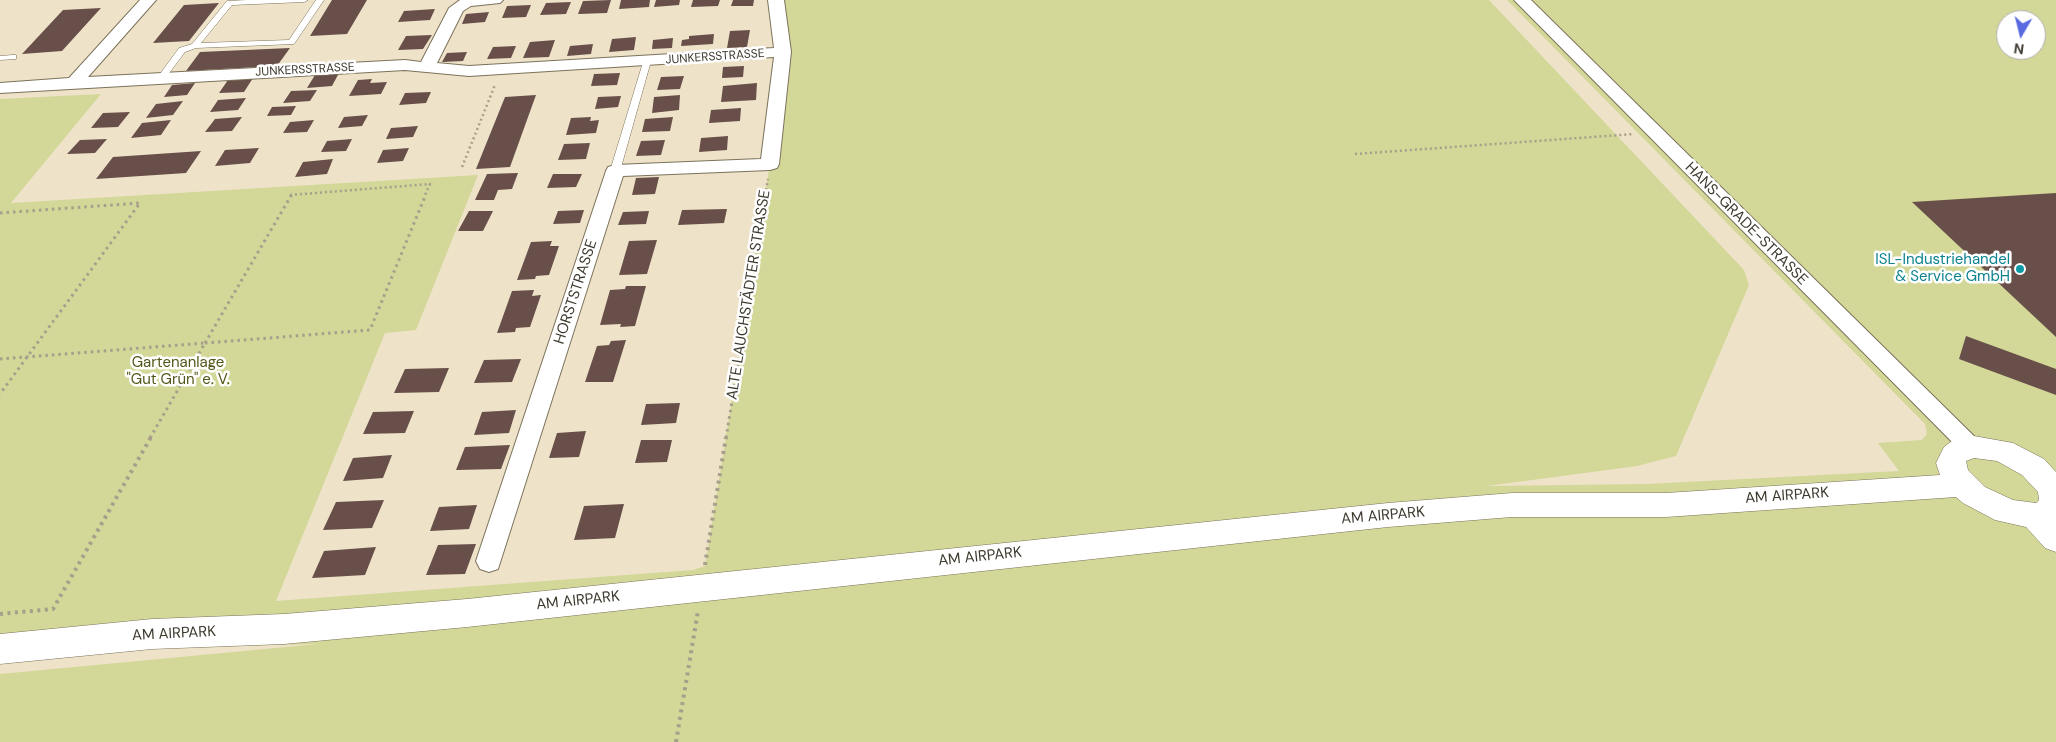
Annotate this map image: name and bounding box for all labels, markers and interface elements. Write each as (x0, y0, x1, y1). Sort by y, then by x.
north arrow (1996, 10, 2046, 60)
text: N (2013, 39, 2025, 58)
street label: JUNKERSSTRASSE (665, 46, 765, 68)
street label: JUNKERSSTRASSE (255, 60, 355, 80)
street label: HANS-GRADE-STRASSE (1681, 159, 1811, 289)
street label: ALTE LAUCHSTÄDTER STRASSE (724, 189, 774, 401)
street label: HORSTSTRASSE (551, 237, 601, 347)
place label: ISL-Industriehandel & Service GmbH (1875, 251, 2010, 286)
marker: ISL-Industriehandel & Service GmbH (2014, 263, 2026, 275)
park label: Gartenanlage "Gut Grün" e. V. (126, 354, 230, 389)
street label: AM AIRPARK (1744, 484, 1830, 508)
street label: AM AIRPARK (1340, 503, 1426, 529)
street label: AM AIRPARK (937, 544, 1023, 570)
street label: AM AIRPARK (535, 588, 621, 614)
street label: AM AIRPARK (132, 623, 216, 645)

